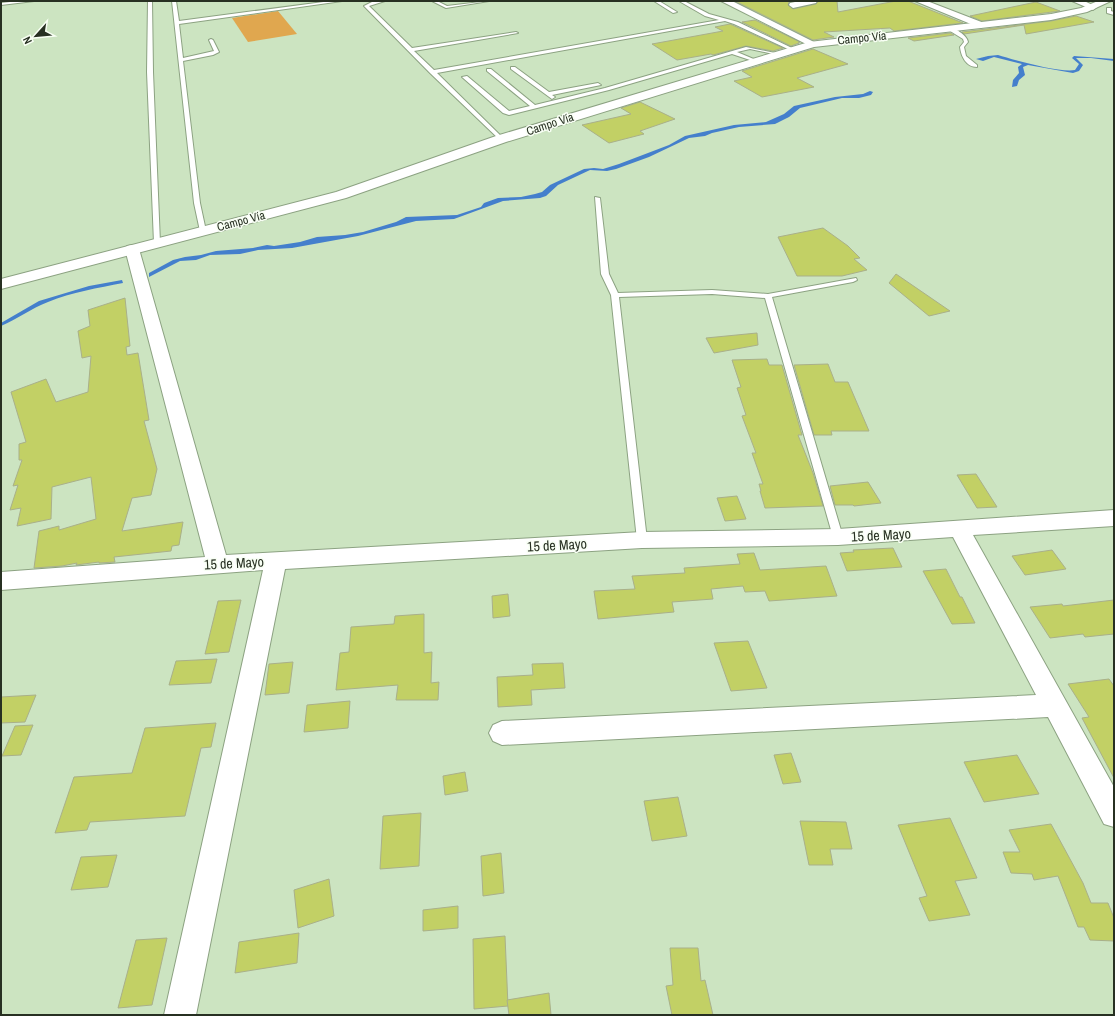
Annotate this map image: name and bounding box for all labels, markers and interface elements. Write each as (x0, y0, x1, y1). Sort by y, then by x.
north arrow (16, 16, 56, 56)
street label: Campo Vía (837, 27, 888, 49)
text: N (19, 34, 35, 47)
street label: Campo Vía (524, 109, 576, 139)
street label: Campo Vía (215, 207, 267, 235)
street label: 15 de Mayo (851, 524, 911, 546)
street label: 15 de Mayo (527, 534, 587, 556)
street label: 15 de Mayo (204, 552, 264, 574)

